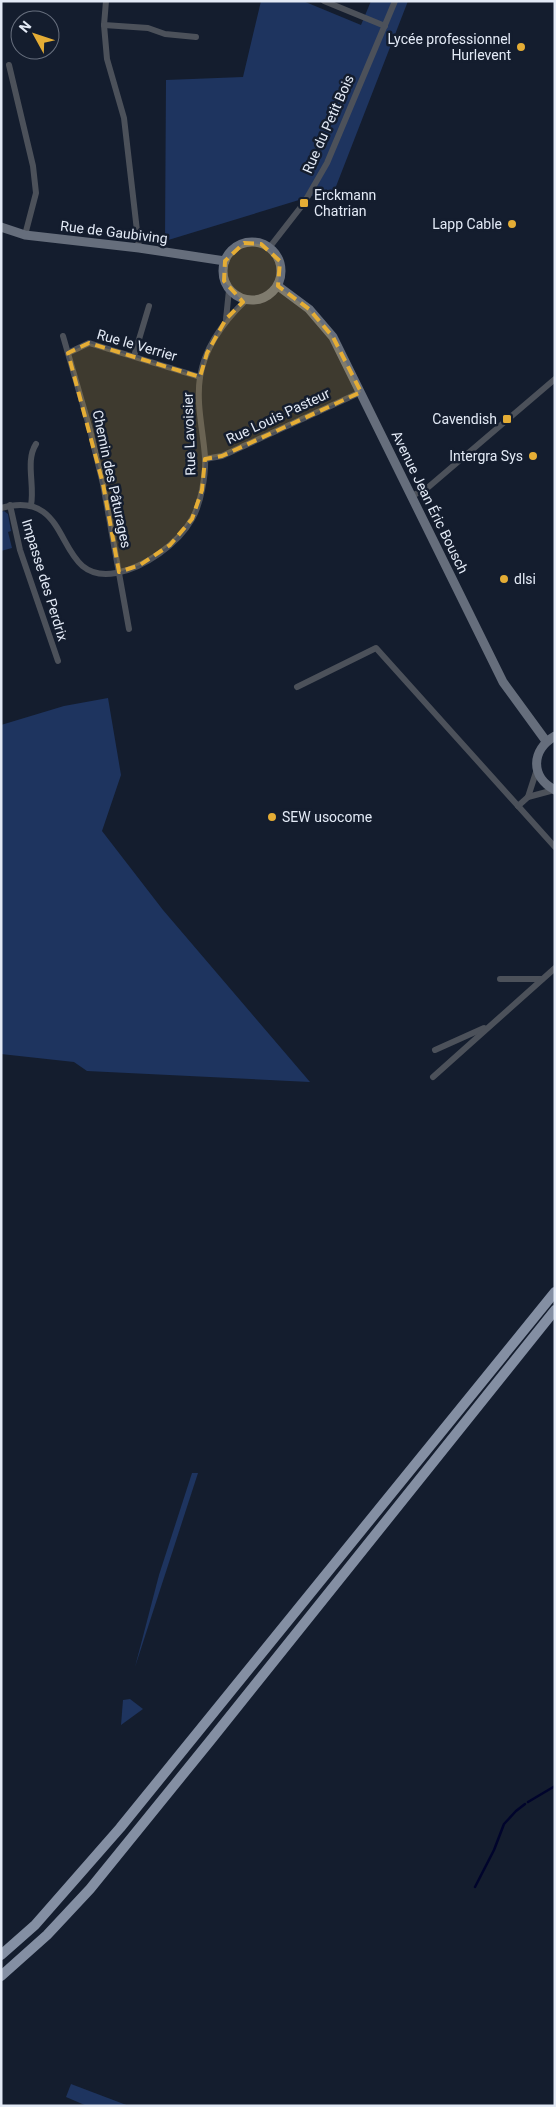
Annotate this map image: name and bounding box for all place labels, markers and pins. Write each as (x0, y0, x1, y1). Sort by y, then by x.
place label: Lycée professionnel Hurlevent (387, 31, 511, 63)
marker: Lycée professionnel Hurlevent (515, 41, 527, 53)
place label: Erckmann Chatrian (314, 187, 376, 219)
marker: Erckmann Chatrian (298, 197, 310, 209)
place label: Lapp Cable (432, 216, 502, 232)
marker: Lapp Cable (506, 218, 518, 230)
place label: Cavendish (432, 411, 497, 427)
marker: Cavendish (501, 413, 513, 425)
place label: Intergra Sys (449, 448, 523, 464)
marker: Intergra Sys (527, 450, 539, 462)
place label: dlsi (514, 571, 536, 587)
marker: dlsi (498, 573, 510, 585)
place label: SEW usocome (282, 809, 372, 825)
marker: SEW usocome (266, 811, 278, 823)

